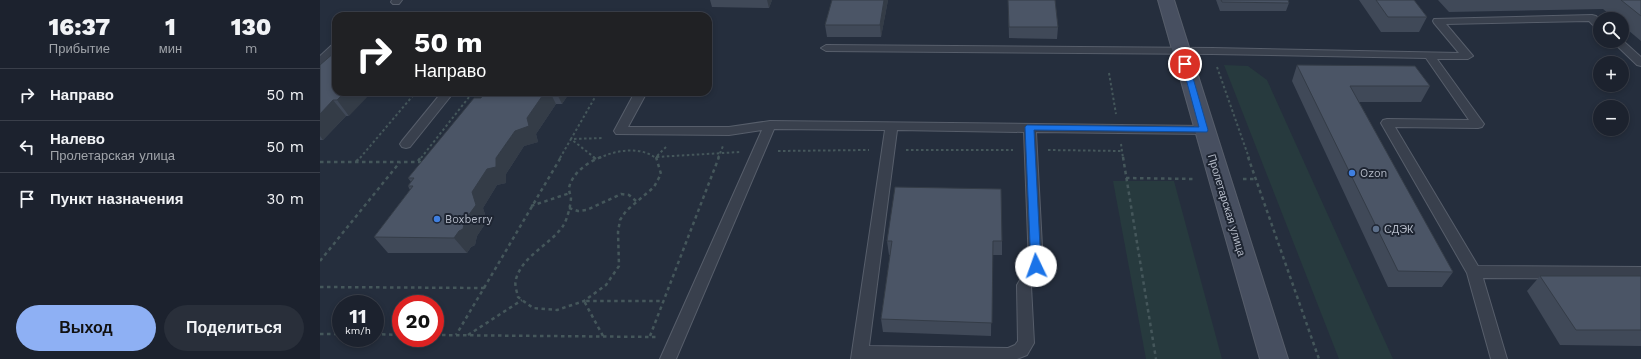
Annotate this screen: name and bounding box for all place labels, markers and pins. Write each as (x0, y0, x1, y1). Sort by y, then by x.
pin (1168, 47, 1202, 81)
place label: Ozon (1360, 167, 1387, 180)
marker: Ozon (1347, 168, 1357, 178)
place label: Boxberry (445, 213, 493, 226)
marker: Boxberry (432, 214, 442, 224)
place label: СДЭК (1384, 223, 1414, 236)
marker: СДЭК (1371, 224, 1381, 234)

